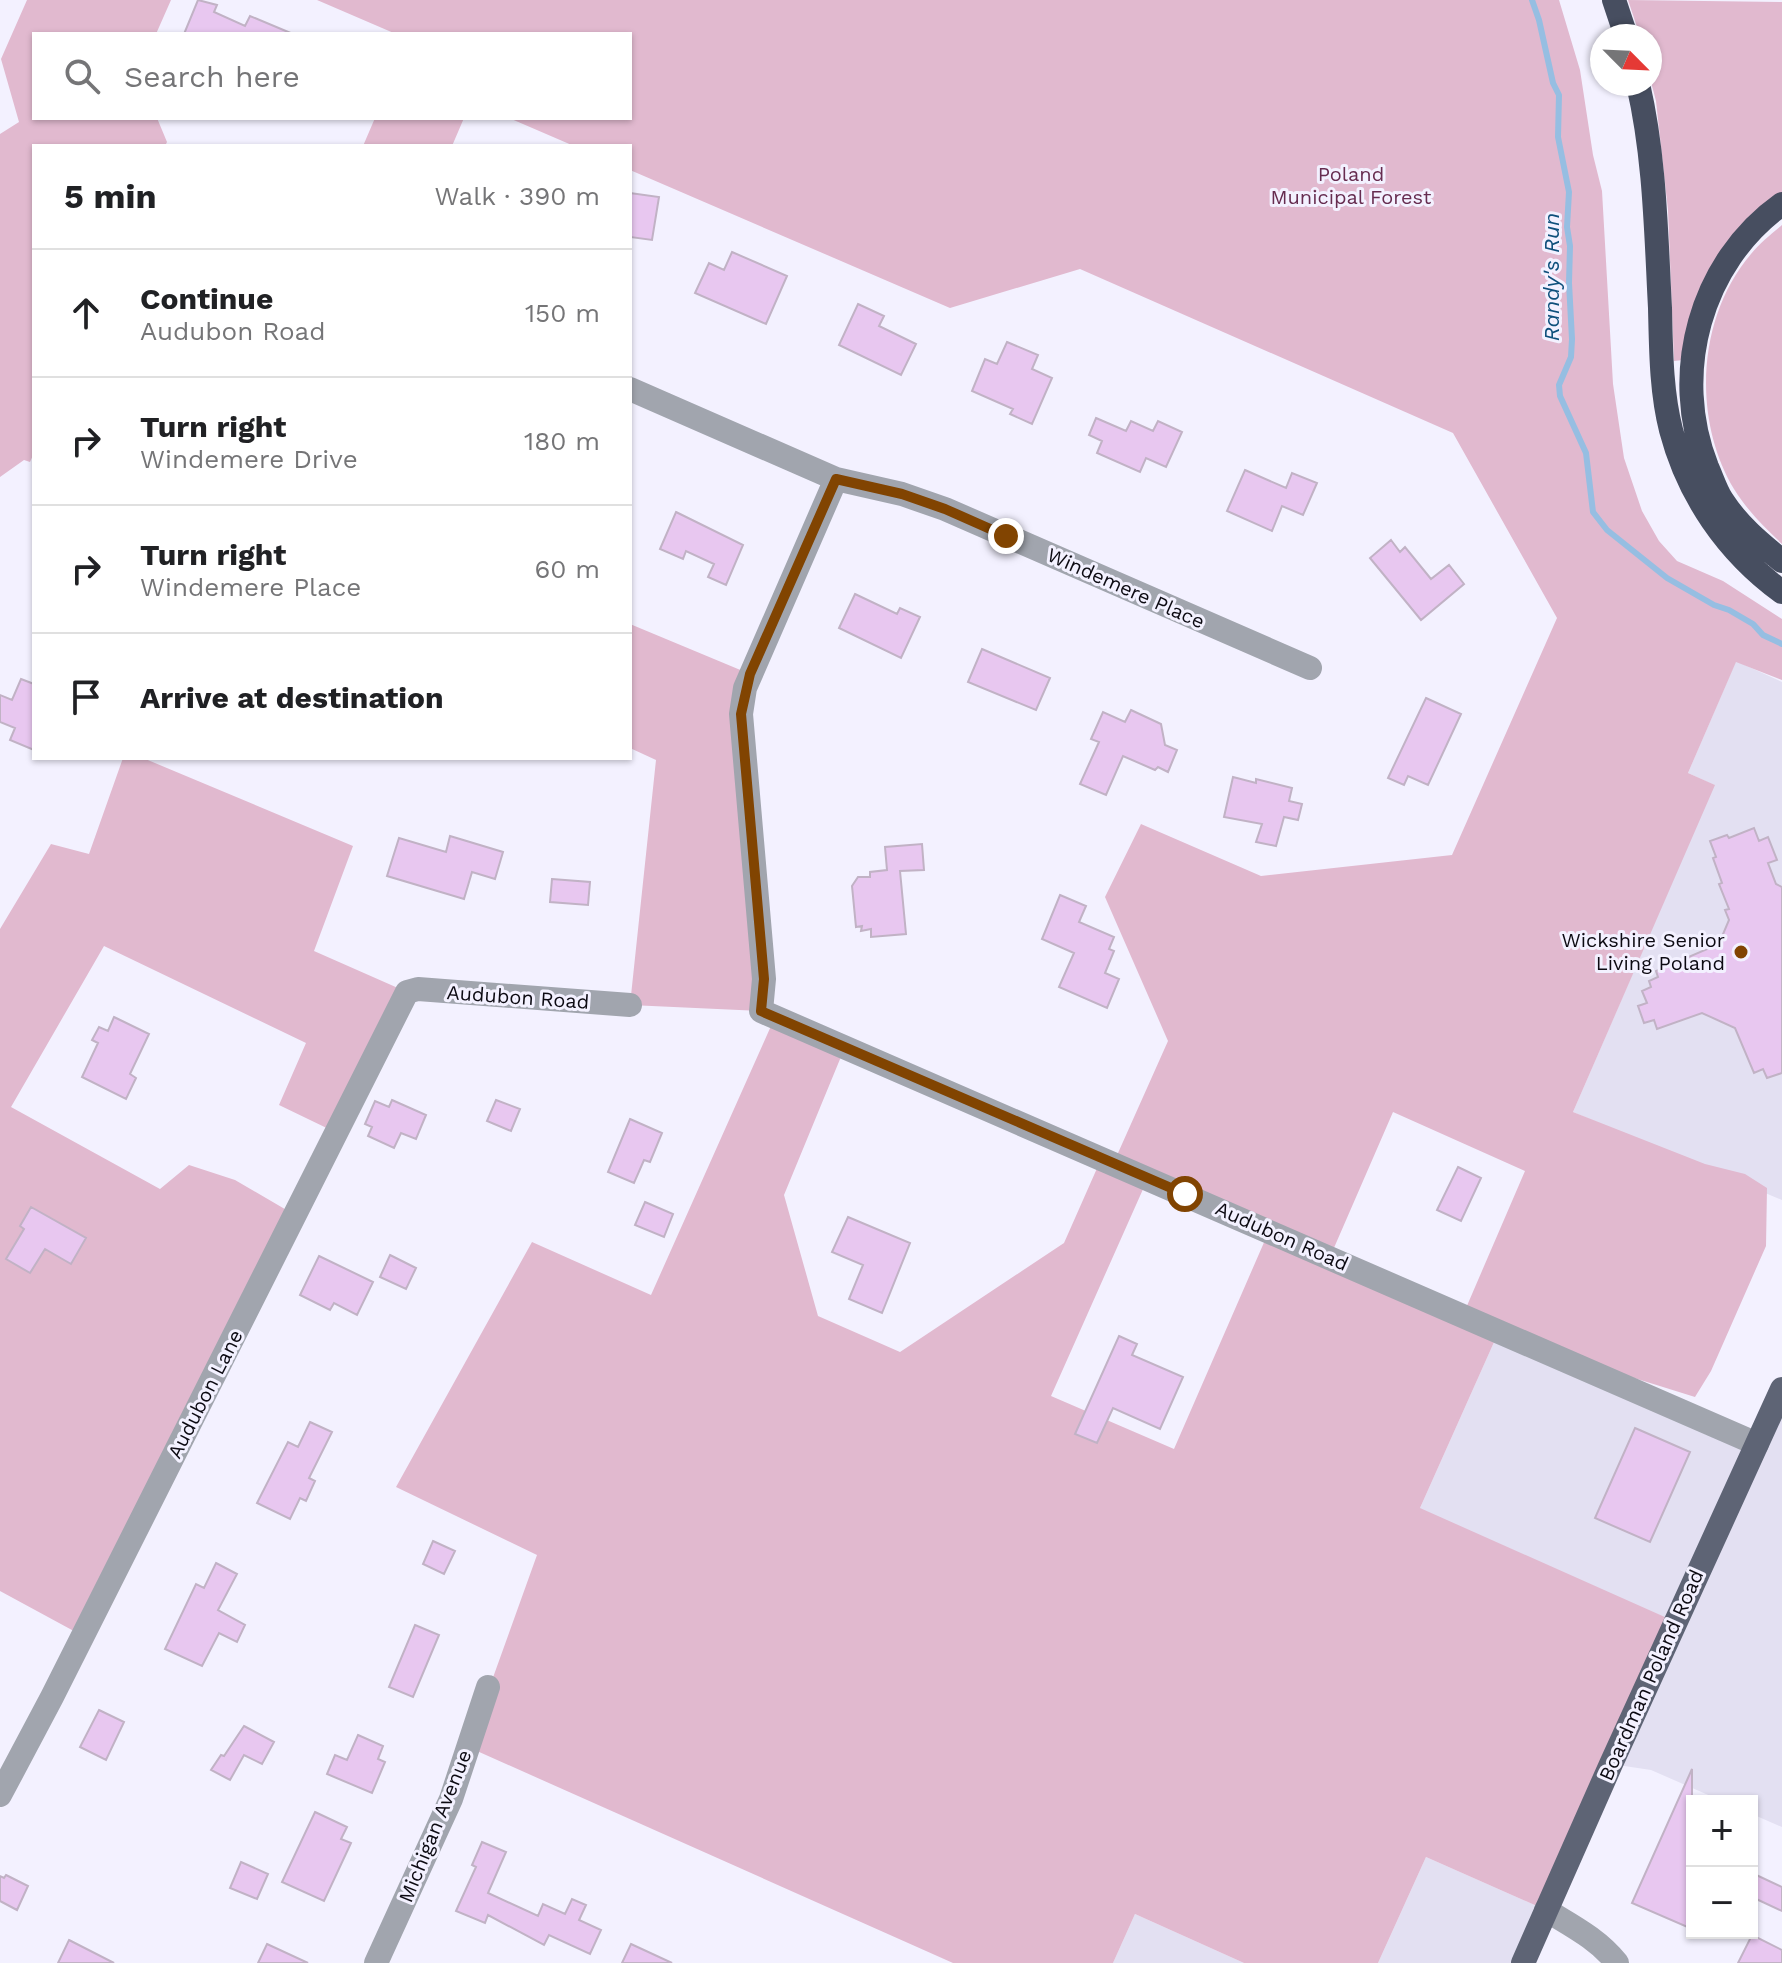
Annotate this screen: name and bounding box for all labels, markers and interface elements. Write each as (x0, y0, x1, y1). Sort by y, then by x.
north arrow (1590, 24, 1662, 96)
search box (32, 32, 632, 120)
icon: search (60, 54, 104, 98)
text: Search here (124, 59, 300, 94)
park label: Poland Municipal Forest (1271, 162, 1432, 209)
text: 5 min (64, 176, 157, 216)
text: Walk · 390 m (435, 181, 600, 211)
water label: Randy's Run (1539, 213, 1564, 341)
text: Continue (140, 281, 273, 316)
icon: ahead (64, 291, 108, 335)
text: 150 m (525, 298, 600, 328)
text: Audubon Road (140, 316, 326, 346)
text: Turn right (140, 409, 286, 444)
icon: right (64, 419, 108, 463)
text: 180 m (524, 426, 600, 456)
text: Windemere Drive (140, 444, 358, 474)
route end (988, 518, 1024, 554)
text: Turn right (140, 537, 286, 572)
street label: Windemere Place (1043, 542, 1209, 634)
icon: right (64, 547, 108, 591)
text: 60 m (534, 554, 600, 584)
text: Windemere Place (140, 572, 361, 602)
icon: arrive (64, 675, 108, 719)
text: Arrive at destination (140, 680, 444, 715)
place label: Wickshire Senior Living Poland (1561, 928, 1725, 975)
marker: Wickshire Senior Living Poland (1732, 943, 1750, 961)
street label: Audubon Road (446, 980, 590, 1014)
route start (1167, 1176, 1203, 1212)
street label: Audubon Road (1212, 1196, 1352, 1276)
street label: Audubon Lane (162, 1326, 248, 1462)
street label: Boardman Poland Road (1594, 1566, 1708, 1784)
street label: Michigan Avenue (393, 1746, 477, 1906)
map controls (1686, 1795, 1758, 1939)
button: + (1686, 1795, 1758, 1867)
button: − (1686, 1867, 1758, 1939)

